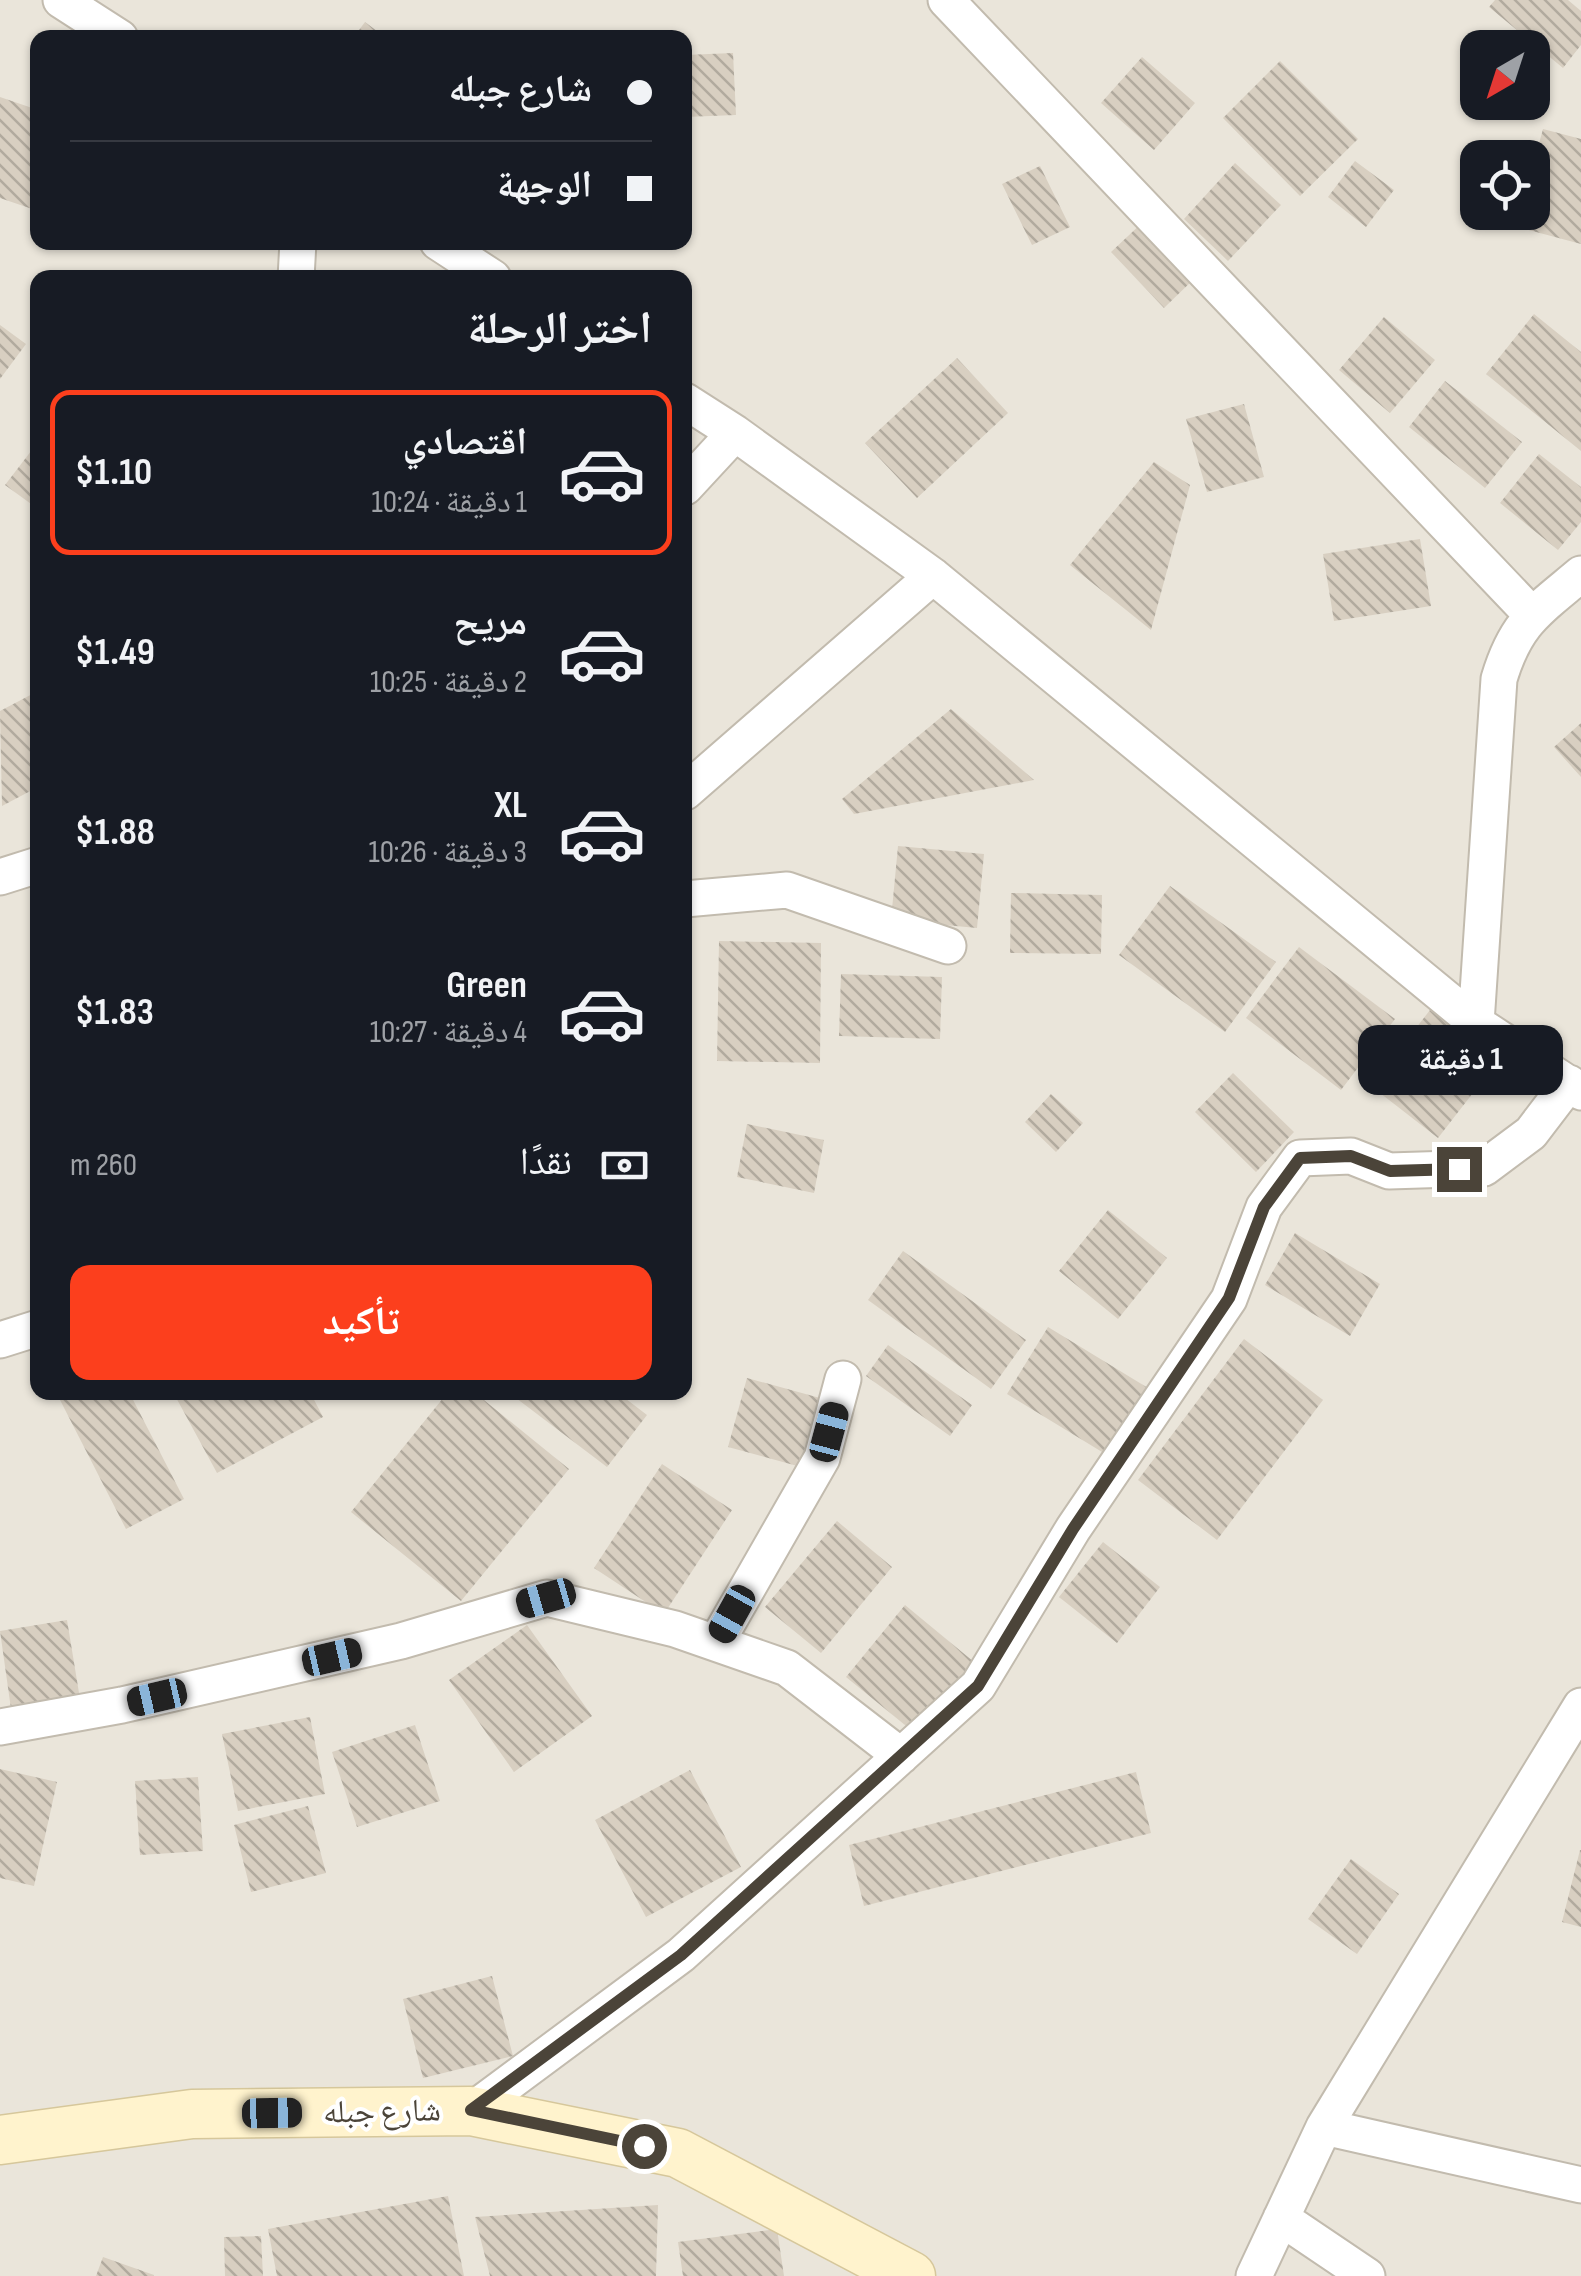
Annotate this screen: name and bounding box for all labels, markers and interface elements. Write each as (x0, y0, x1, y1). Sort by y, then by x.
north arrow (1460, 30, 1550, 120)
map controls (1460, 30, 1550, 230)
text: شارع جبله (448, 67, 592, 112)
button: locate (1460, 140, 1550, 230)
text: الوجهة (497, 163, 592, 208)
text: اختر الرحلة (467, 302, 652, 357)
text: اقتصادي (403, 420, 527, 465)
icon: car (557, 428, 647, 518)
text: $1.10 (75, 450, 152, 495)
text: 1 دقيقة · 10:24 (372, 483, 527, 522)
text: مريح (453, 600, 527, 645)
icon: car (557, 608, 647, 698)
text: $1.49 (75, 630, 155, 675)
text: 2 دقيقة · 10:25 (370, 663, 527, 702)
text: XL (494, 783, 527, 828)
icon: car (557, 788, 647, 878)
text: $1.88 (75, 810, 155, 855)
text: 3 دقيقة · 10:26 (369, 833, 527, 872)
text: Green (446, 963, 527, 1008)
icon: car (557, 968, 647, 1058)
text: $1.83 (75, 990, 154, 1035)
text: 4 دقيقة · 10:27 (370, 1013, 527, 1052)
callout: 1 دقيقة (1356, 1024, 1562, 1094)
text: 1 دقيقة (1418, 1040, 1503, 1079)
icon: cash (597, 1138, 652, 1193)
text: نقدًا (520, 1140, 572, 1185)
text: 260 m (70, 1146, 137, 1185)
route end (1437, 1147, 1482, 1192)
button: تأكيد (70, 1265, 652, 1380)
car (807, 1399, 851, 1465)
car (513, 1575, 579, 1621)
car (704, 1580, 760, 1648)
car (299, 1636, 365, 1678)
car (124, 1676, 190, 1718)
street label: شارع جبله (323, 2091, 441, 2133)
car (242, 2097, 302, 2129)
route start (622, 2124, 667, 2169)

